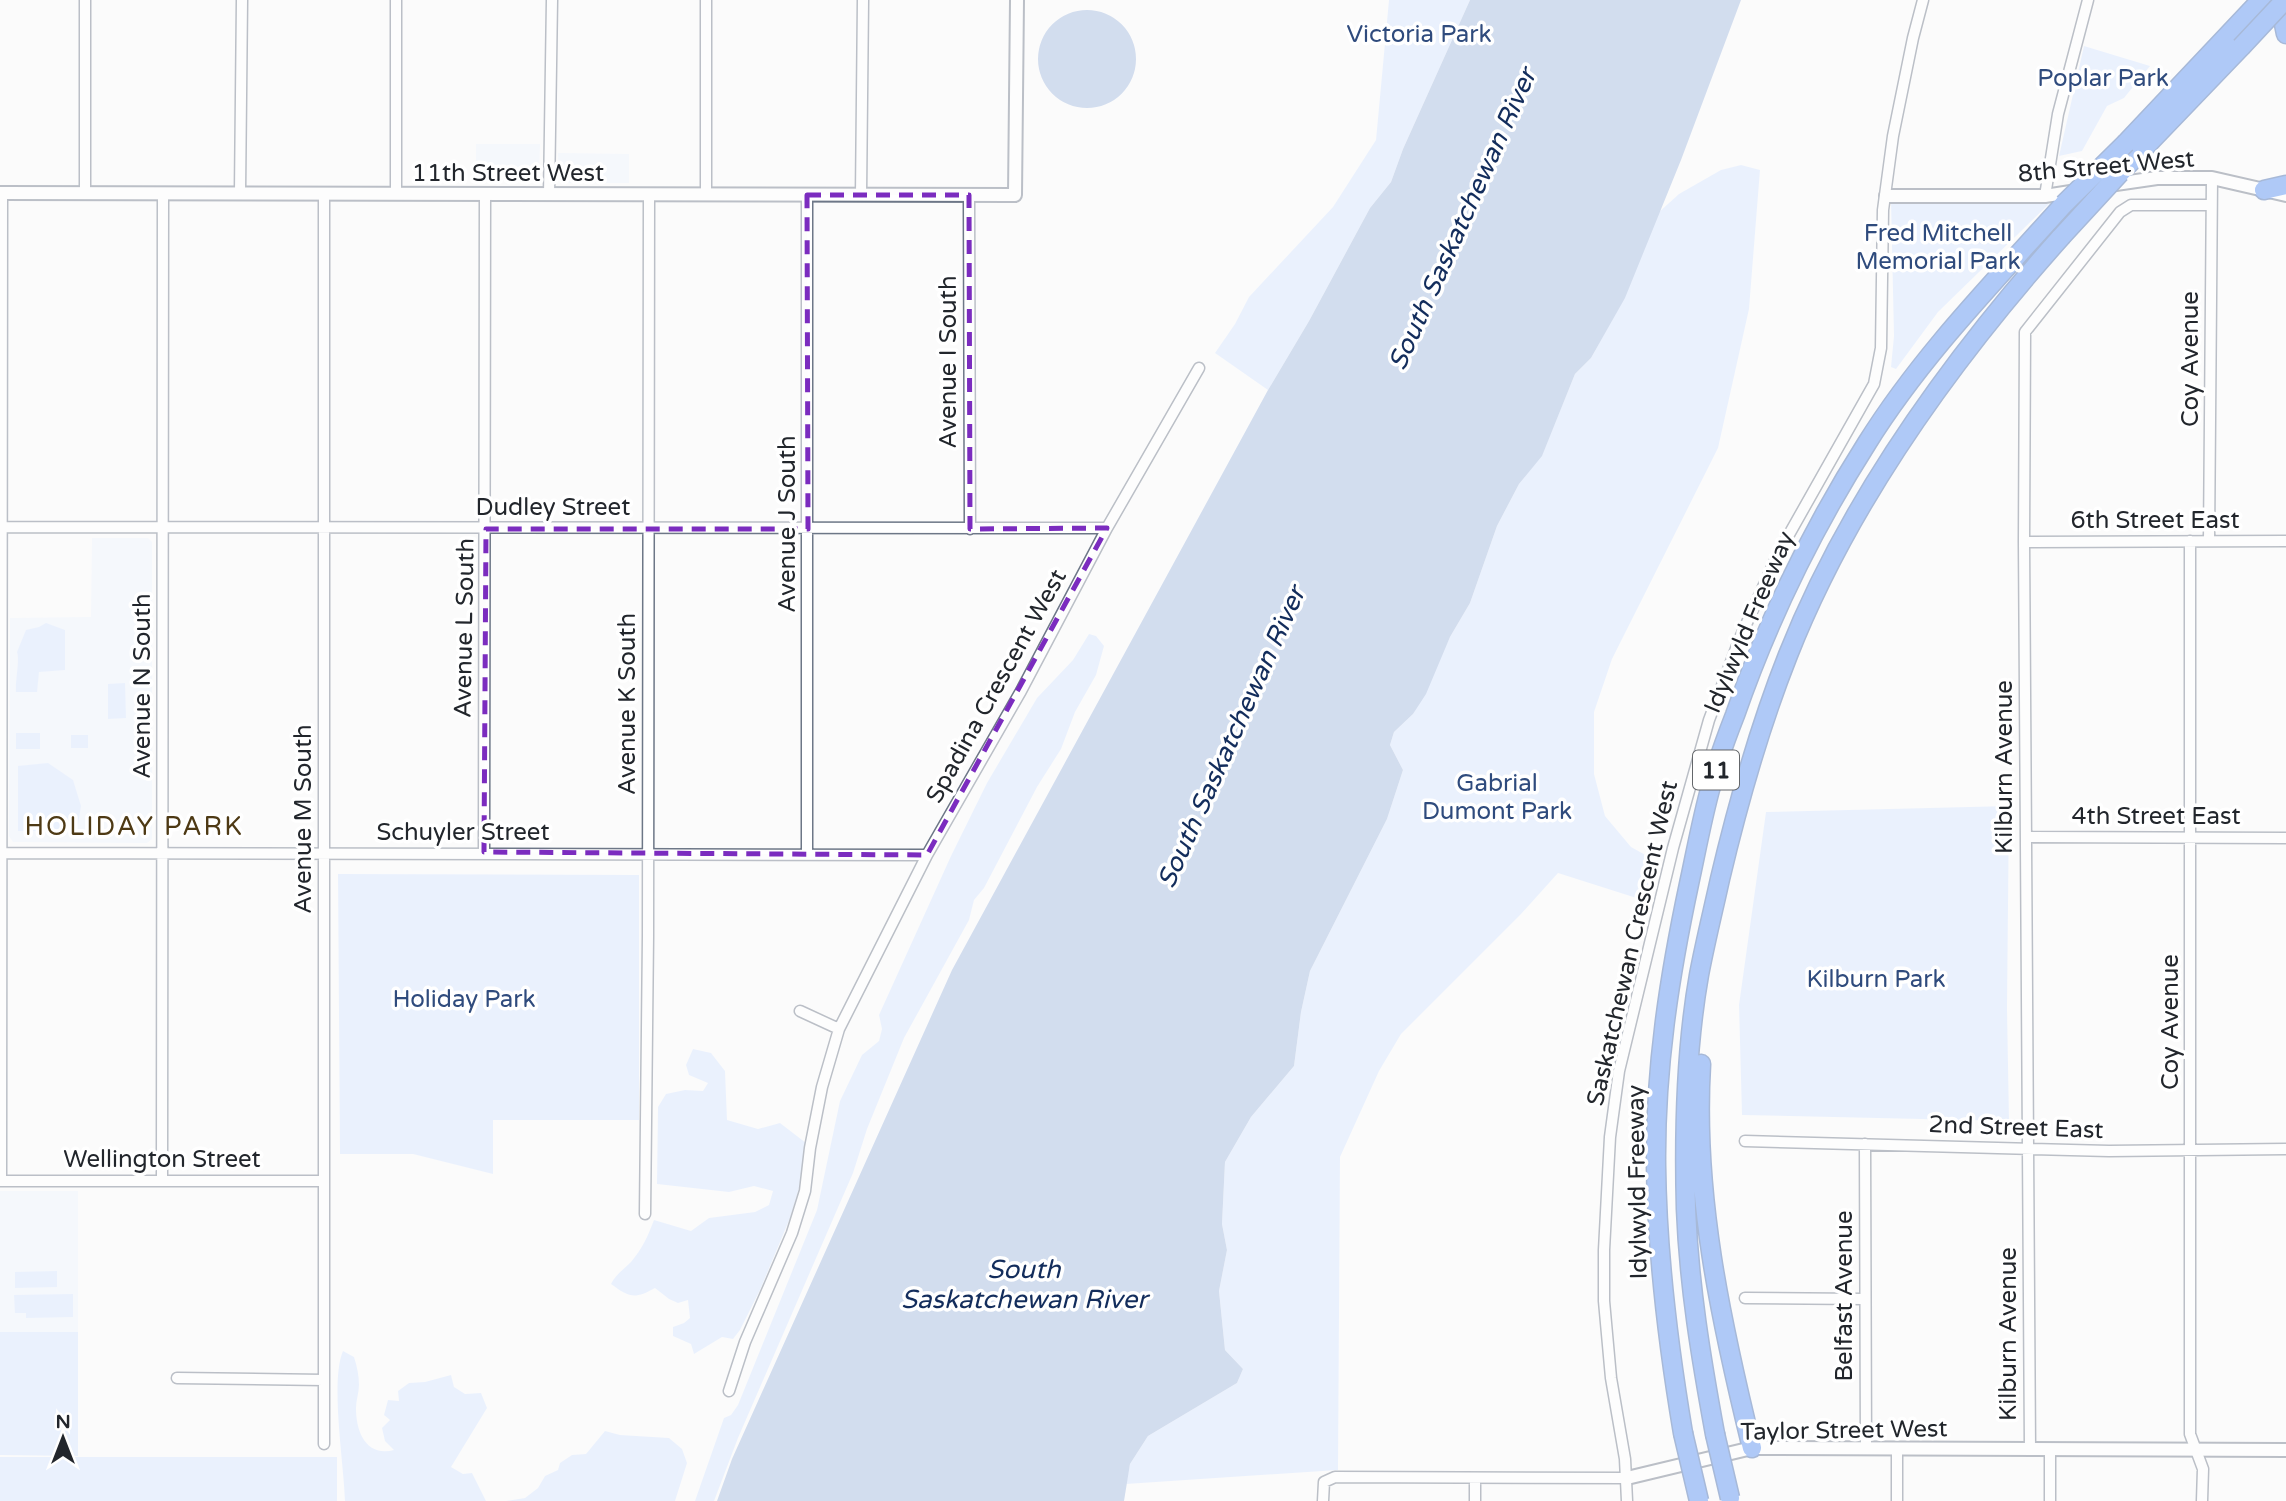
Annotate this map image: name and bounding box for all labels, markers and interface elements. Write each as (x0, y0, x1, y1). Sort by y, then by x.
park label: Victoria Park (1347, 20, 1491, 49)
water label: South Saskatchewan River (1382, 61, 1544, 375)
park label: Poplar Park (2037, 64, 2169, 93)
street label: 8th Street West (2016, 144, 2196, 189)
street label: 11th Street West (412, 159, 604, 188)
park label: Fred Mitchell Memorial Park (1855, 219, 2021, 276)
street label: Avenue I South (934, 276, 963, 449)
street label: Coy Avenue (2176, 291, 2205, 427)
street label: Avenue J South (773, 435, 802, 613)
street label: Dudley Street (476, 493, 630, 522)
street label: 6th Street East (2070, 506, 2240, 535)
street label: Idylwyld Freeway (1698, 527, 1801, 717)
street label: Avenue L South (448, 538, 481, 718)
street label: Spadina Crescent West (920, 564, 1073, 808)
water label: South Saskatchewan River (1151, 579, 1313, 893)
street label: Avenue N South (128, 593, 157, 779)
street label: Avenue K South (613, 613, 642, 795)
street label: Kilburn Avenue (1990, 680, 2019, 854)
street label: Avenue M South (289, 724, 318, 914)
road number: 11 (1693, 750, 1739, 790)
park label: Gabrial Dumont Park (1422, 769, 1572, 826)
street label: Saskatchewan Crescent West (1581, 778, 1684, 1108)
street label: 4th Street East (2071, 802, 2241, 831)
district label: HOLIDAY PARK (24, 811, 244, 842)
street label: Schuyler Street (376, 818, 550, 847)
street label: Coy Avenue (2156, 954, 2185, 1090)
park label: Kilburn Park (1806, 965, 1946, 994)
park label: Holiday Park (392, 985, 536, 1014)
street label: Idylwyld Freeway (1621, 1084, 1654, 1280)
street label: 2nd Street East (1928, 1110, 2104, 1145)
street label: Wellington Street (63, 1145, 261, 1174)
street label: Belfast Avenue (1830, 1210, 1859, 1382)
street label: Kilburn Avenue (1994, 1247, 2023, 1421)
water label: South Saskatchewan River (901, 1254, 1150, 1315)
north arrow (28, 1403, 98, 1473)
text: N (55, 1411, 71, 1433)
street label: Taylor Street West (1740, 1414, 1948, 1447)

